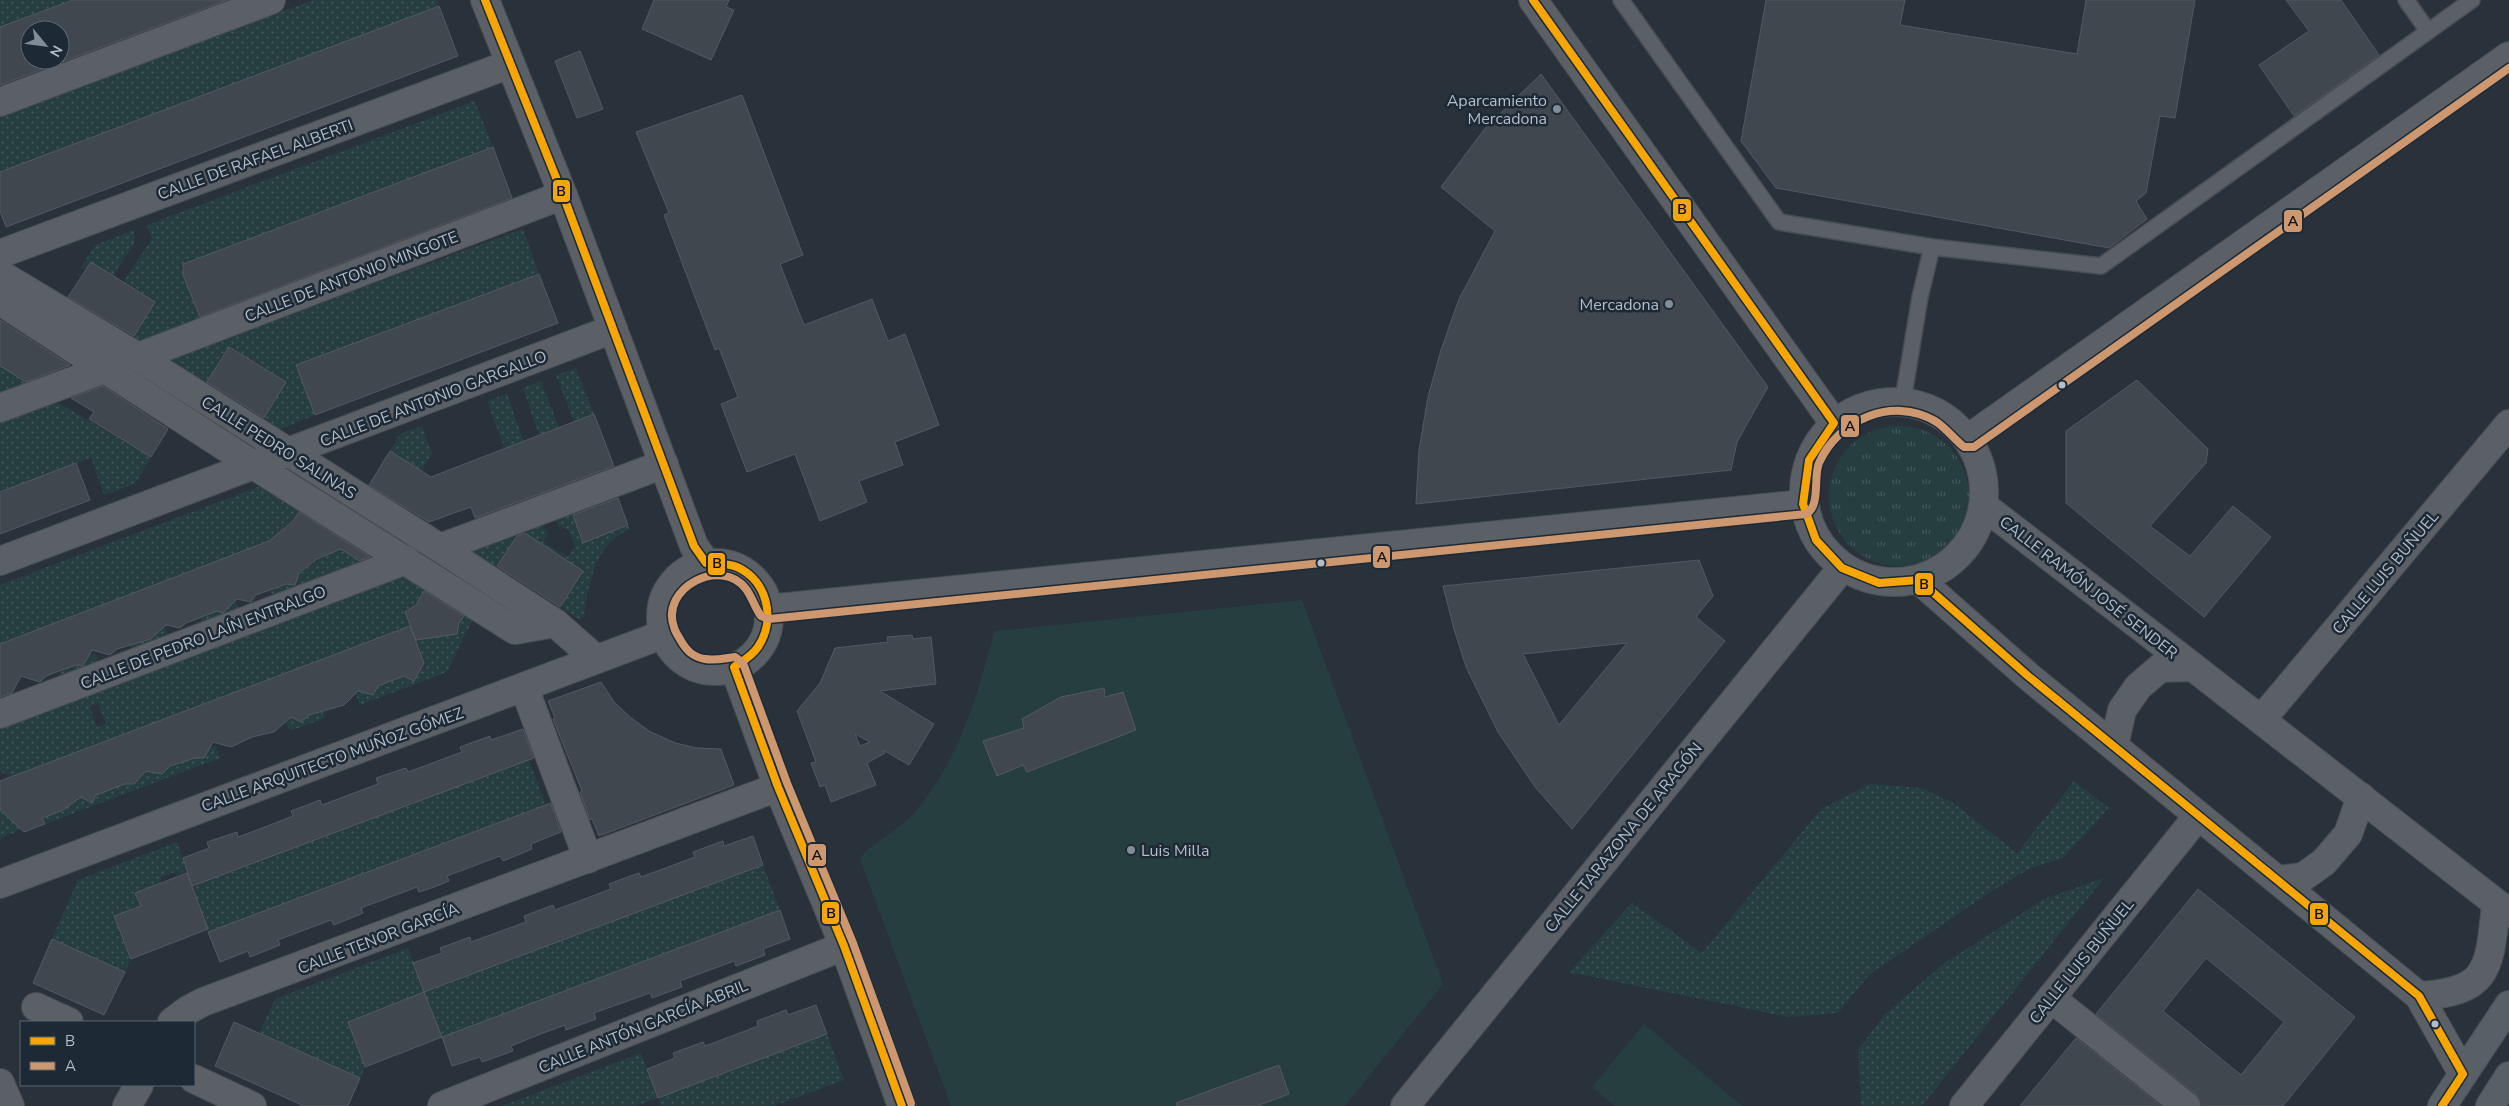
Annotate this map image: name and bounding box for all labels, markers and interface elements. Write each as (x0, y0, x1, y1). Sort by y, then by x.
north arrow (20, 20, 70, 70)
text: N (45, 42, 67, 60)
place label: Aparcamiento Mercadona (1447, 90, 1547, 130)
marker: Aparcamiento Mercadona (1551, 103, 1563, 115)
street label: CALLE DE RAFAEL ALBERTI (154, 114, 356, 206)
line badge: B (552, 179, 571, 203)
text: B (556, 182, 566, 201)
line badge: B (1672, 198, 1692, 222)
text: B (1677, 200, 1687, 219)
line badge: A (2283, 209, 2303, 233)
text: A (2288, 212, 2299, 231)
street label: CALLE DE ANTONIO MINGOTE (241, 226, 461, 328)
place label: Mercadona (1580, 294, 1659, 316)
marker: Mercadona (1663, 298, 1675, 310)
street label: CALLE DE ANTONIO GARGALLO (317, 345, 550, 452)
unlabelled marker (2057, 380, 2067, 390)
street label: CALLE PEDRO SALINAS (197, 391, 360, 505)
line badge: A (1840, 414, 1860, 438)
text: A (1845, 417, 1856, 436)
street label: CALLE LUIS BUÑUEL (2328, 506, 2444, 639)
street label: CALLE RAMÓN JOSÉ SENDER (1995, 511, 2182, 665)
line badge: A (1372, 545, 1391, 569)
text: A (1377, 548, 1388, 567)
line badge: B (707, 552, 726, 576)
text: B (712, 554, 722, 573)
unlabelled marker (1316, 558, 1326, 568)
line badge: B (1914, 572, 1934, 596)
text: B (1919, 575, 1929, 594)
street label: CALLE DE PEDRO LAÍN ENTRALGO (77, 581, 329, 695)
street label: CALLE ARQUITECTO MUÑOZ GÓMEZ (198, 702, 467, 818)
street label: CALLE TARAZONA DE ARAGÓN (1540, 738, 1707, 937)
place label: Luis Milla (1141, 840, 1209, 862)
line badge: A (807, 843, 827, 867)
marker: Luis Milla (1125, 844, 1137, 856)
text: A (812, 846, 823, 865)
street label: CALLE LUIS BUÑUEL (2024, 894, 2139, 1029)
street label: CALLE TENOR GARCÍA (294, 898, 463, 980)
line badge: B (821, 901, 840, 925)
line badge: B (2309, 902, 2329, 926)
text: B (826, 904, 836, 923)
text: B (2314, 905, 2324, 924)
street label: CALLE ANTÓN GARCÍA ABRIL (535, 975, 752, 1079)
unlabelled marker (2430, 1019, 2440, 1029)
legend (20, 1021, 195, 1086)
text: B (65, 1031, 75, 1051)
text: A (65, 1056, 76, 1076)

